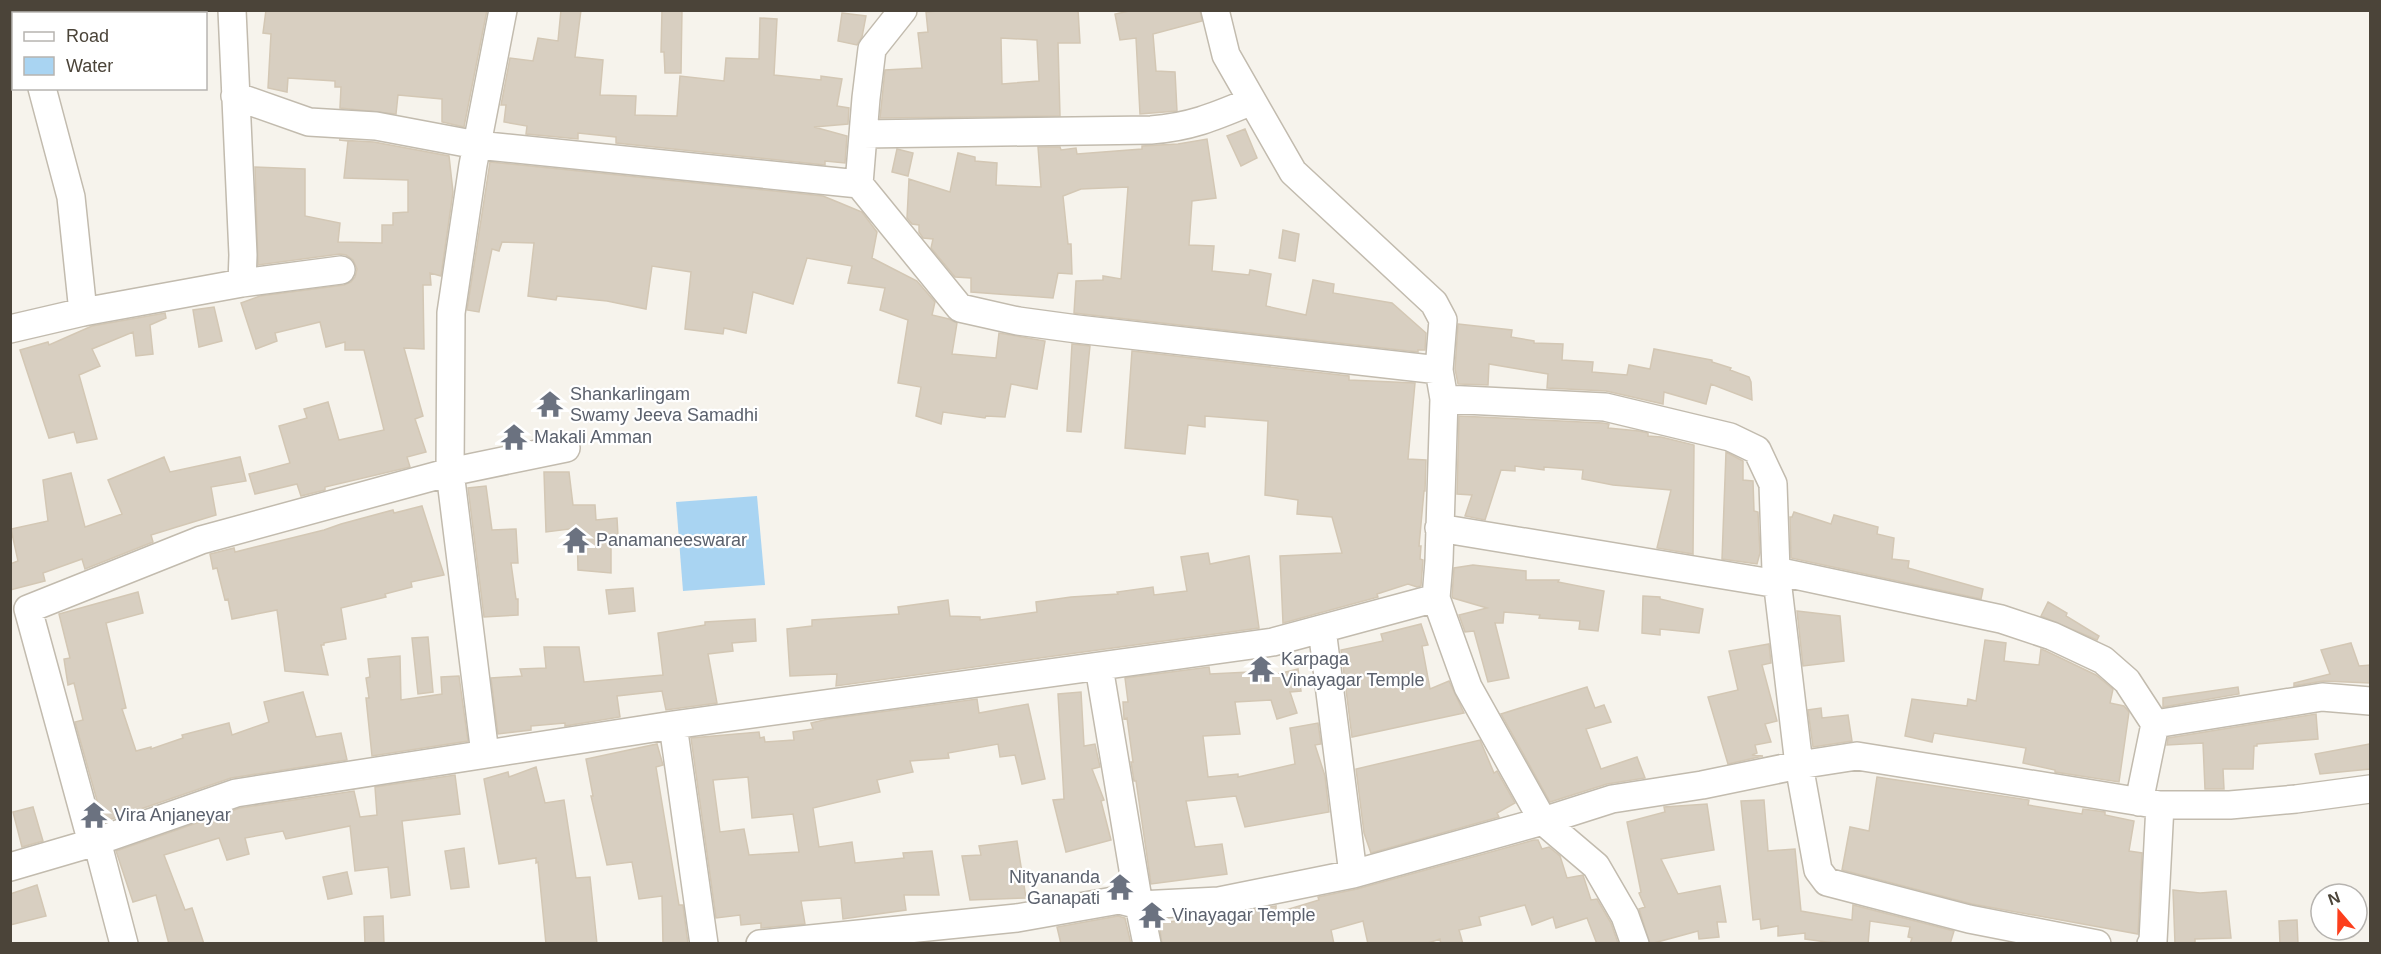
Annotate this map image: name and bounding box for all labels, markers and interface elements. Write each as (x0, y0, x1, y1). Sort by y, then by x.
legend (12, 12, 207, 90)
text: Road (66, 26, 109, 46)
text: Water (66, 56, 113, 76)
place label: Shankarlingam Swamy Jeeva Samadhi (570, 384, 758, 425)
temple icon: Shankarlingam Swamy Jeeva Samadhi (535, 389, 565, 419)
temple icon: Makali Amman (499, 422, 529, 452)
place label: Makali Amman (534, 427, 652, 447)
temple icon: Panamaneeswarar (561, 525, 591, 555)
place label: Panamaneeswarar (596, 530, 747, 550)
place label: Karpaga Vinayagar Temple (1281, 649, 1424, 690)
temple icon: Karpaga Vinayagar Temple (1246, 654, 1276, 684)
temple icon: Vira Anjaneyar (79, 800, 109, 830)
place label: Vira Anjaneyar (114, 805, 231, 825)
place label: Nityananda Ganapati (1009, 867, 1101, 908)
temple icon: Nityananda Ganapati (1105, 872, 1135, 902)
north arrow (2309, 882, 2369, 942)
text: N (2326, 888, 2342, 908)
temple icon: Vinayagar Temple (1137, 900, 1167, 930)
place label: Vinayagar Temple (1172, 905, 1315, 925)

